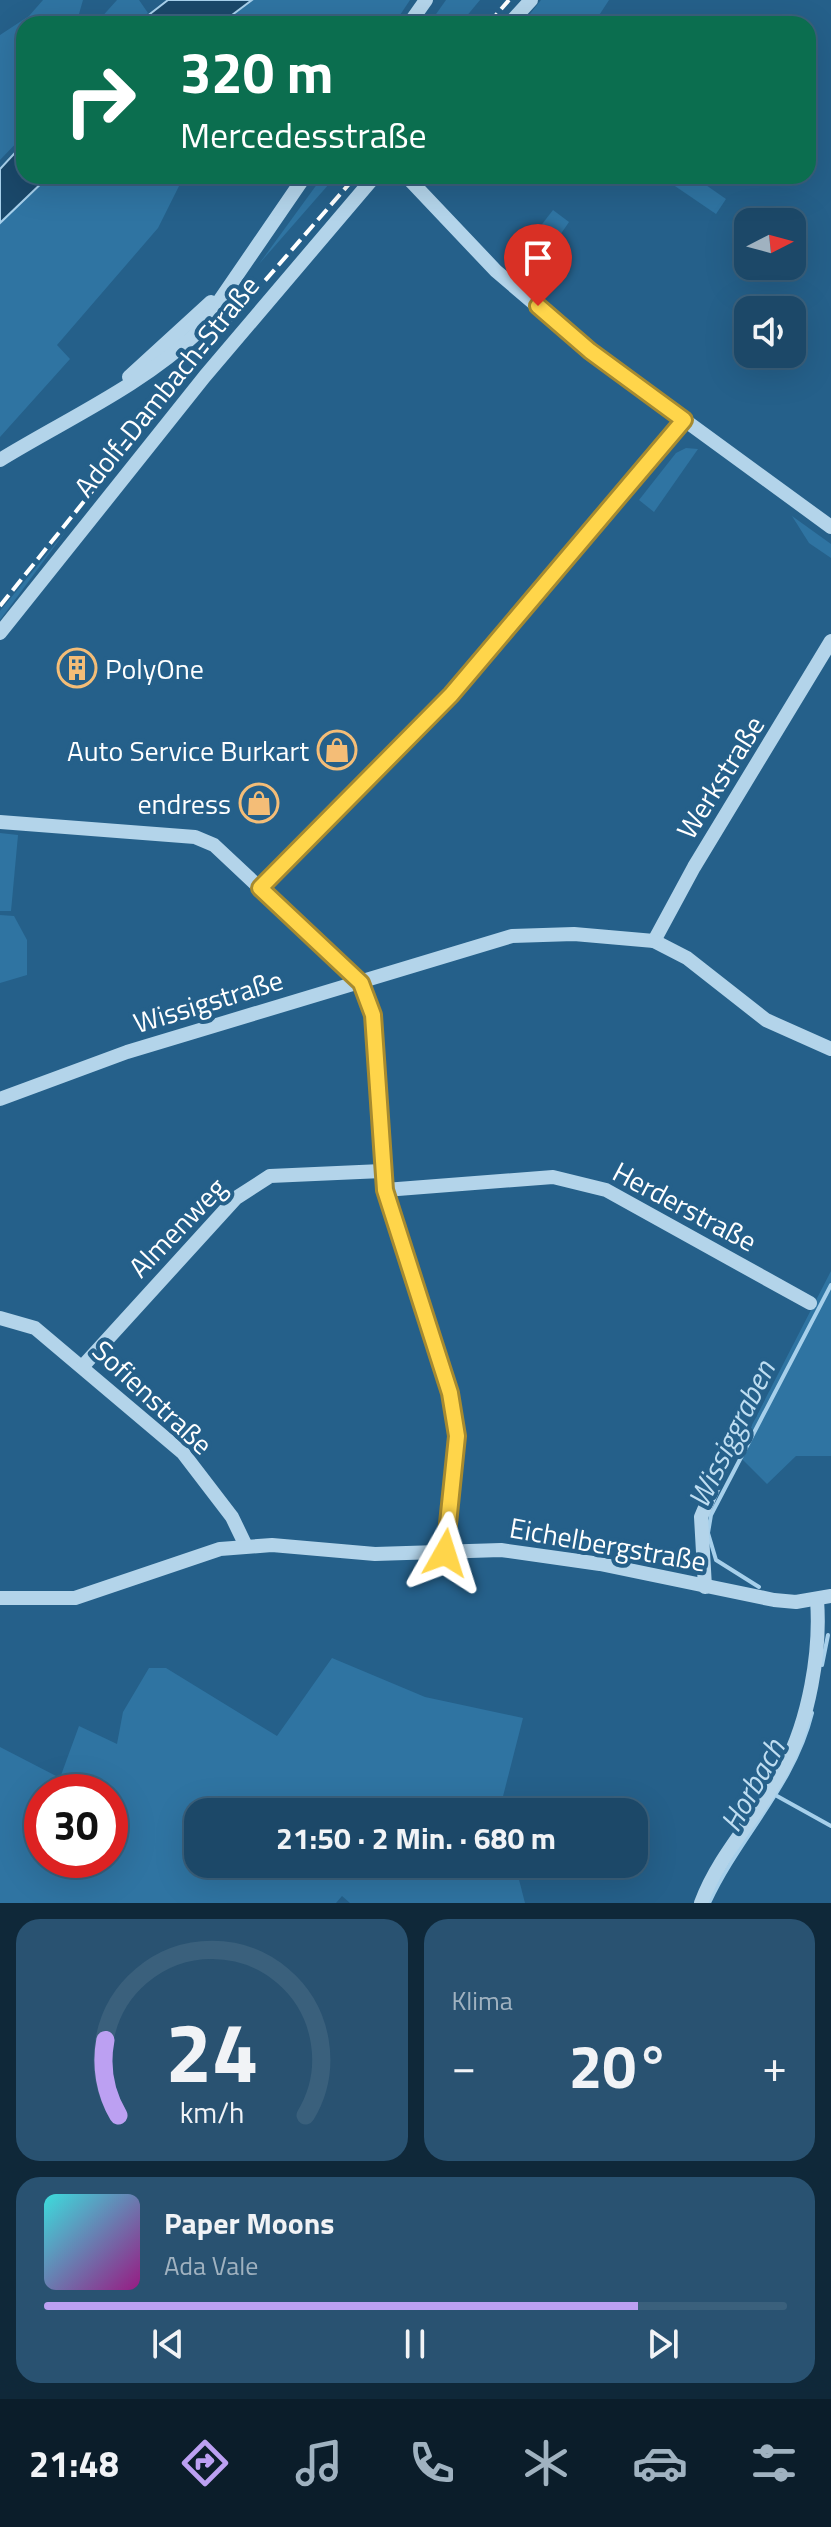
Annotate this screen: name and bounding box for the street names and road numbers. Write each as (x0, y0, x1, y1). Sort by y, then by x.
street label: Adolf-Dambach-Straße (63, 266, 269, 506)
street label: Werkstraße (665, 707, 775, 847)
street label: Wissigstraße (128, 958, 288, 1044)
street label: Herderstraße (605, 1150, 765, 1262)
street label: Almenweg (118, 1167, 236, 1287)
street label: Sofienstraße (83, 1330, 223, 1464)
street label: Eichelbergstraße (506, 1506, 710, 1582)

